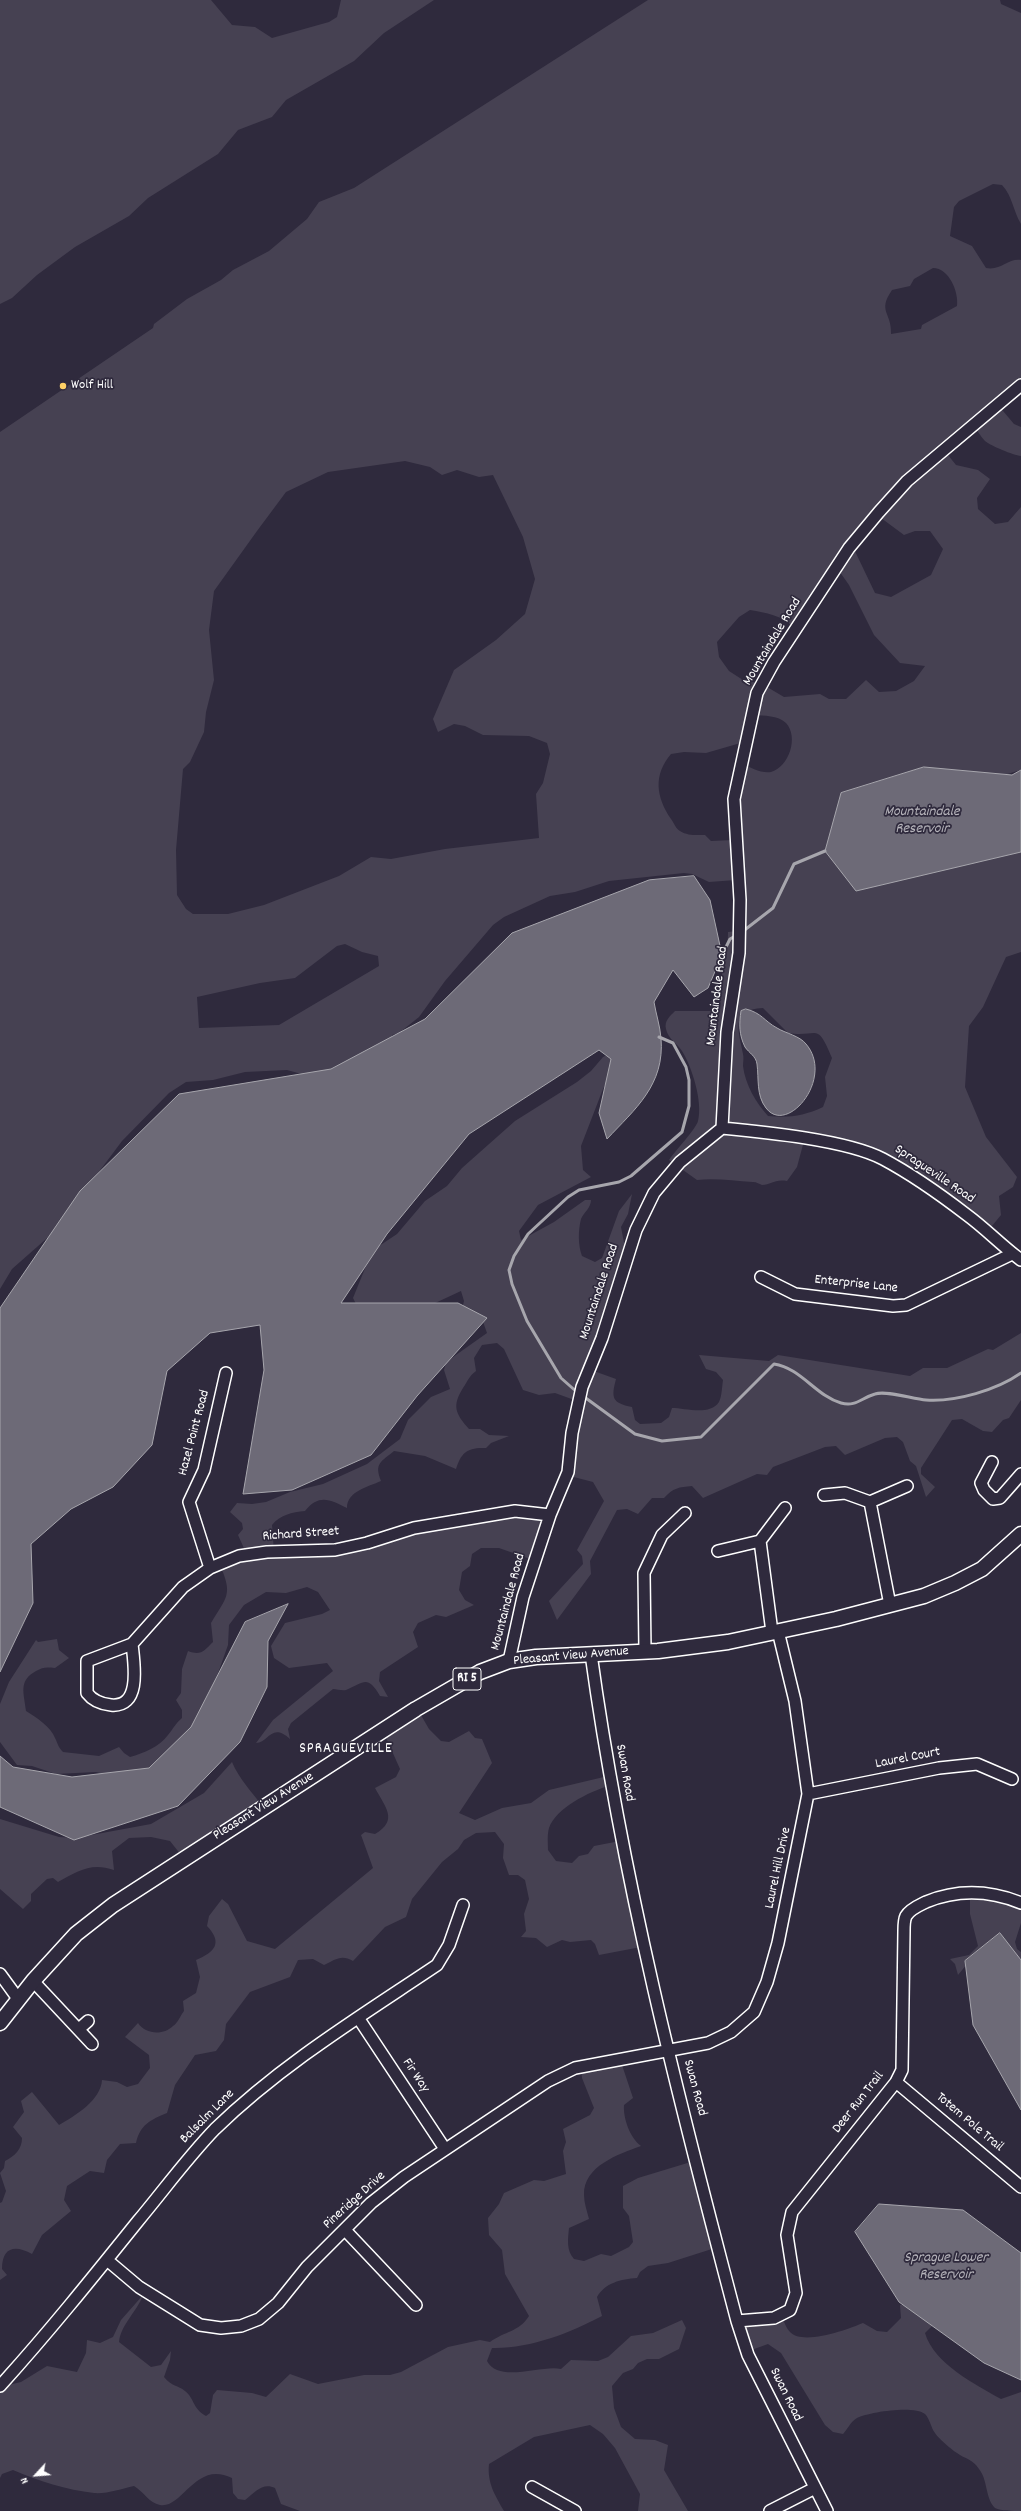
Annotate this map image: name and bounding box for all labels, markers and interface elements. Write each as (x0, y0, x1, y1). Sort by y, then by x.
place label: Wolf Hill (71, 378, 113, 394)
marker: Wolf Hill (58, 381, 68, 391)
street label: Mountaindale Road (740, 595, 806, 689)
water label: Mountaindale Reservoir (884, 804, 960, 839)
street label: Mountaindale Road (704, 945, 732, 1047)
street label: Spragueville Road (891, 1142, 977, 1208)
street label: Mountaindale Road (577, 1242, 623, 1342)
street label: Enterprise Lane (813, 1272, 899, 1298)
street label: Hazel Point Road (176, 1388, 214, 1478)
street label: Richard Street (262, 1524, 340, 1546)
street label: Mountaindale Road (488, 1552, 530, 1652)
street label: Pleasant View Avenue (513, 1644, 629, 1670)
road number: RI 5 (453, 1668, 481, 1690)
district label: SPRAGUEVILLE (299, 1741, 393, 1759)
street label: Swan Road (611, 1743, 637, 1803)
street label: Laurel Court (874, 1744, 942, 1774)
street label: Pleasant View Avenue (210, 1769, 318, 1845)
street label: Laurel Hill Drive (762, 1826, 796, 1910)
street label: Fir Way (398, 2056, 432, 2096)
street label: Swan Road (678, 2058, 710, 2118)
street label: Deer Run Trail (830, 2069, 888, 2137)
street label: Balsalm Lane (177, 2086, 239, 2148)
street label: Totem Pole Trail (932, 2090, 1006, 2156)
street label: Pineridge Drive (320, 2169, 390, 2233)
water label: Sprague Lower Reservoir (904, 2250, 988, 2285)
street label: Swan Road (765, 2365, 805, 2425)
north arrow (16, 2455, 56, 2495)
text: N (17, 2474, 34, 2486)

